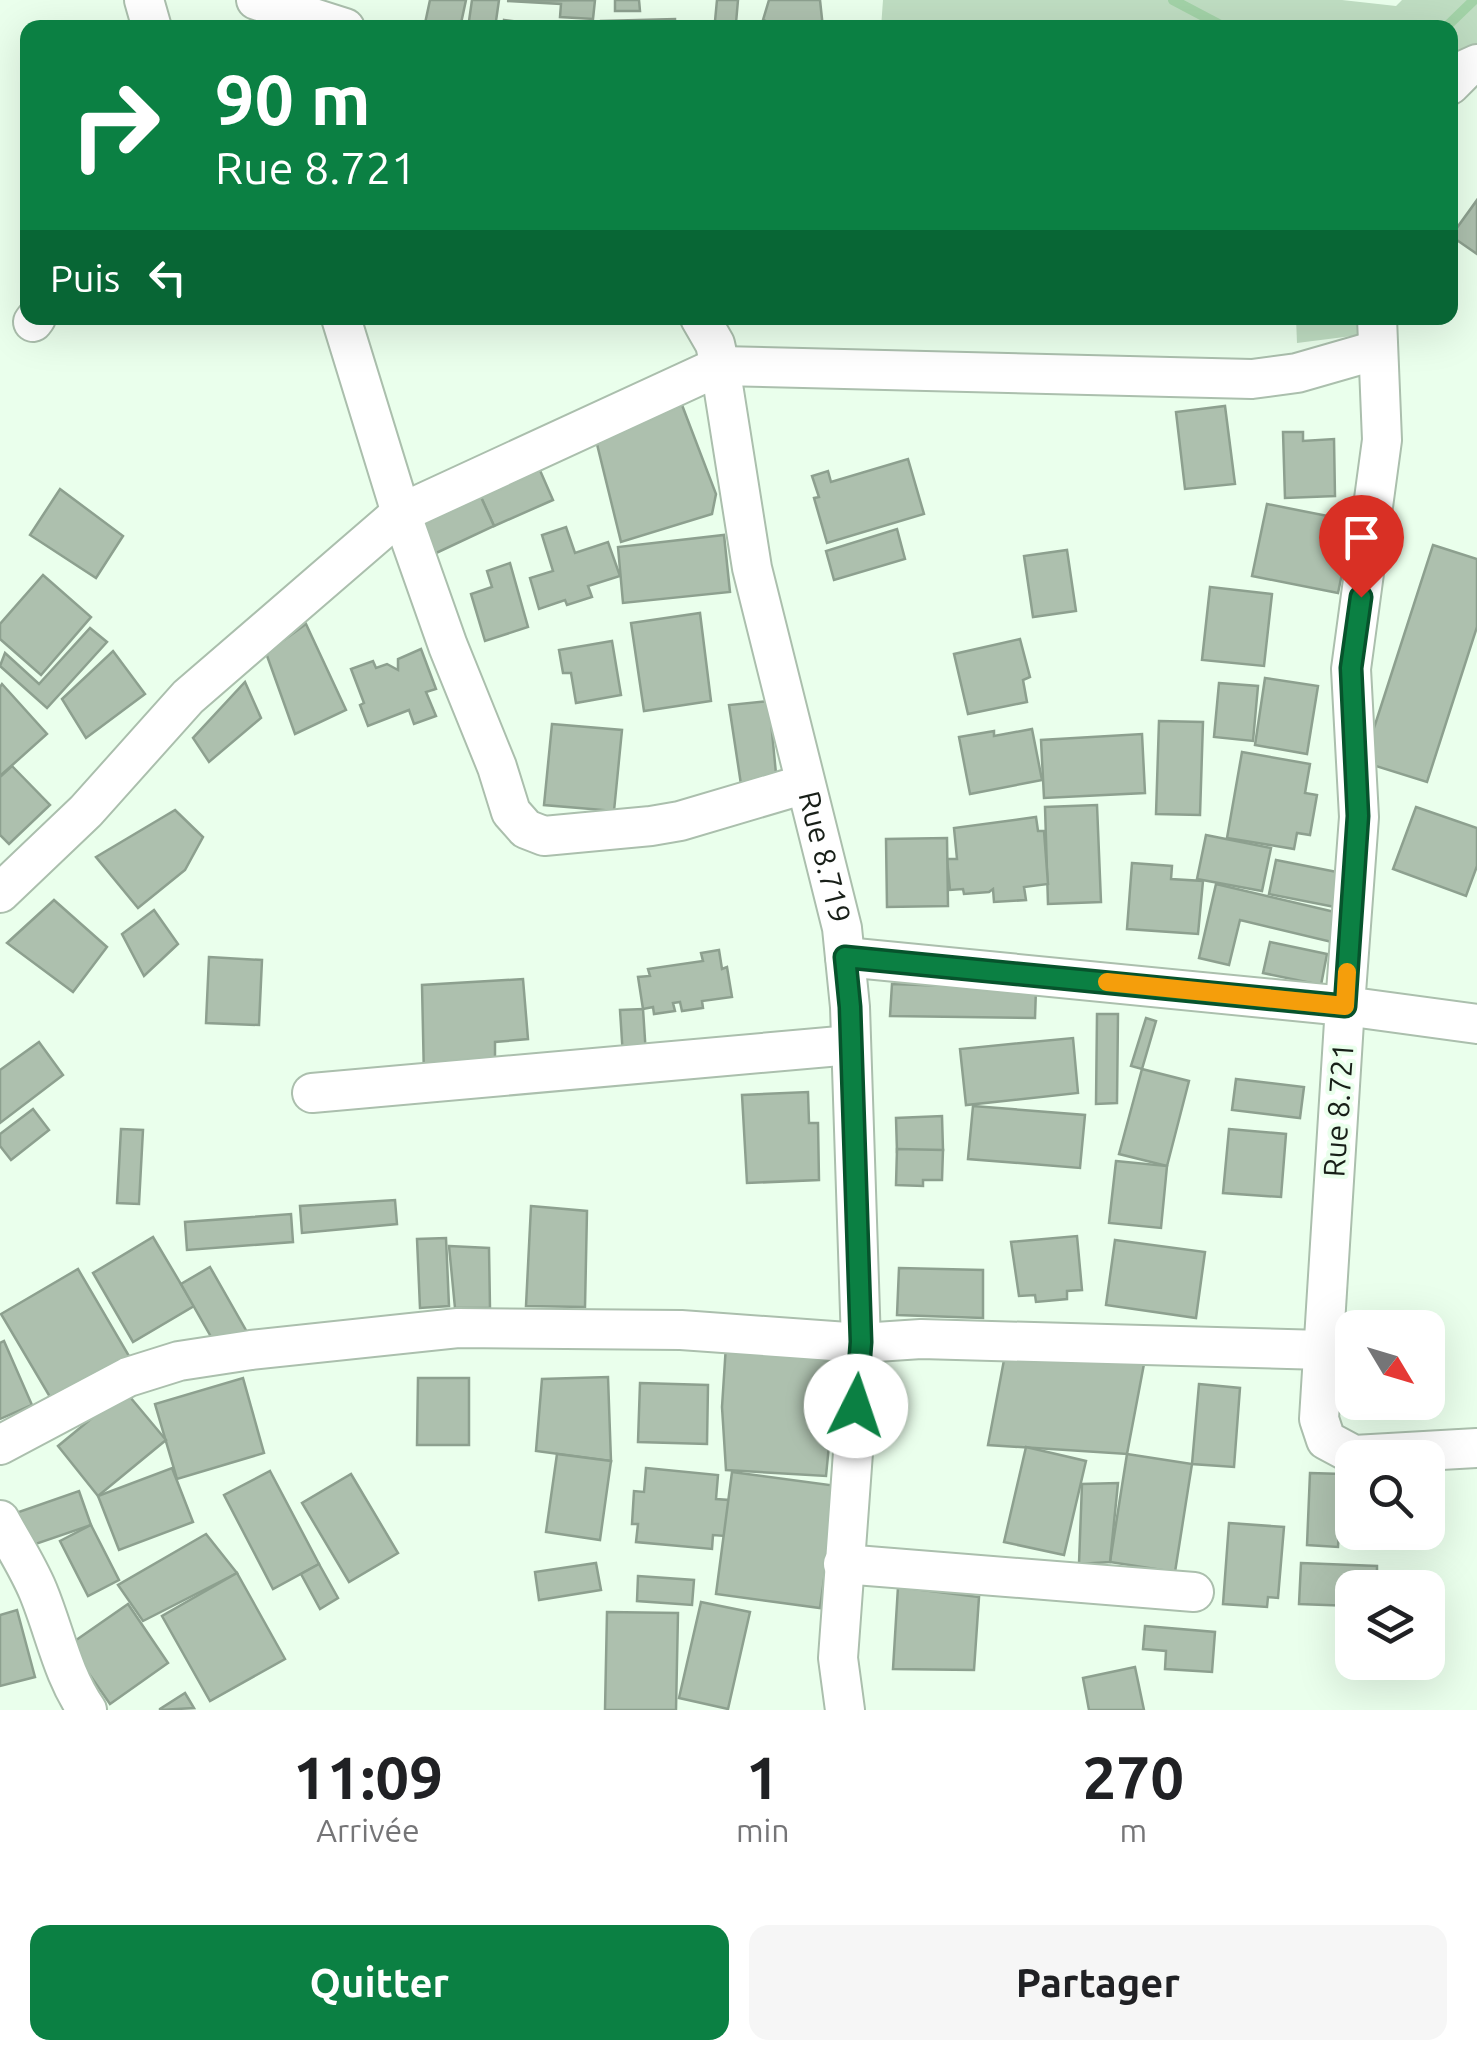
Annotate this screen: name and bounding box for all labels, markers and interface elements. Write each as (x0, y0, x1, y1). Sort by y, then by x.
icon: right (50, 60, 180, 190)
text: 90 m (215, 60, 371, 138)
text: Rue 8.721 (215, 142, 416, 193)
icon: left (140, 250, 195, 305)
text: Puis (50, 257, 120, 299)
pin (1319, 495, 1404, 598)
icon: arrive (1334, 510, 1389, 565)
street label: Rue 8.719 (792, 787, 858, 926)
street label: Rue 8.721 (1316, 1042, 1360, 1178)
north arrow (1335, 1310, 1445, 1420)
map controls (1335, 1310, 1445, 1680)
position arrow (804, 1354, 908, 1458)
button: search (1335, 1440, 1445, 1550)
button: layers (1335, 1570, 1445, 1680)
text: 11:09 (293, 1743, 443, 1810)
text: 1 (746, 1743, 780, 1810)
text: 270 (1083, 1743, 1184, 1810)
text: Arrivée (316, 1812, 420, 1848)
text: min (736, 1812, 790, 1848)
text: m (1119, 1812, 1147, 1848)
button: Quitter (30, 1925, 729, 2040)
button: Partager (749, 1925, 1447, 2040)

